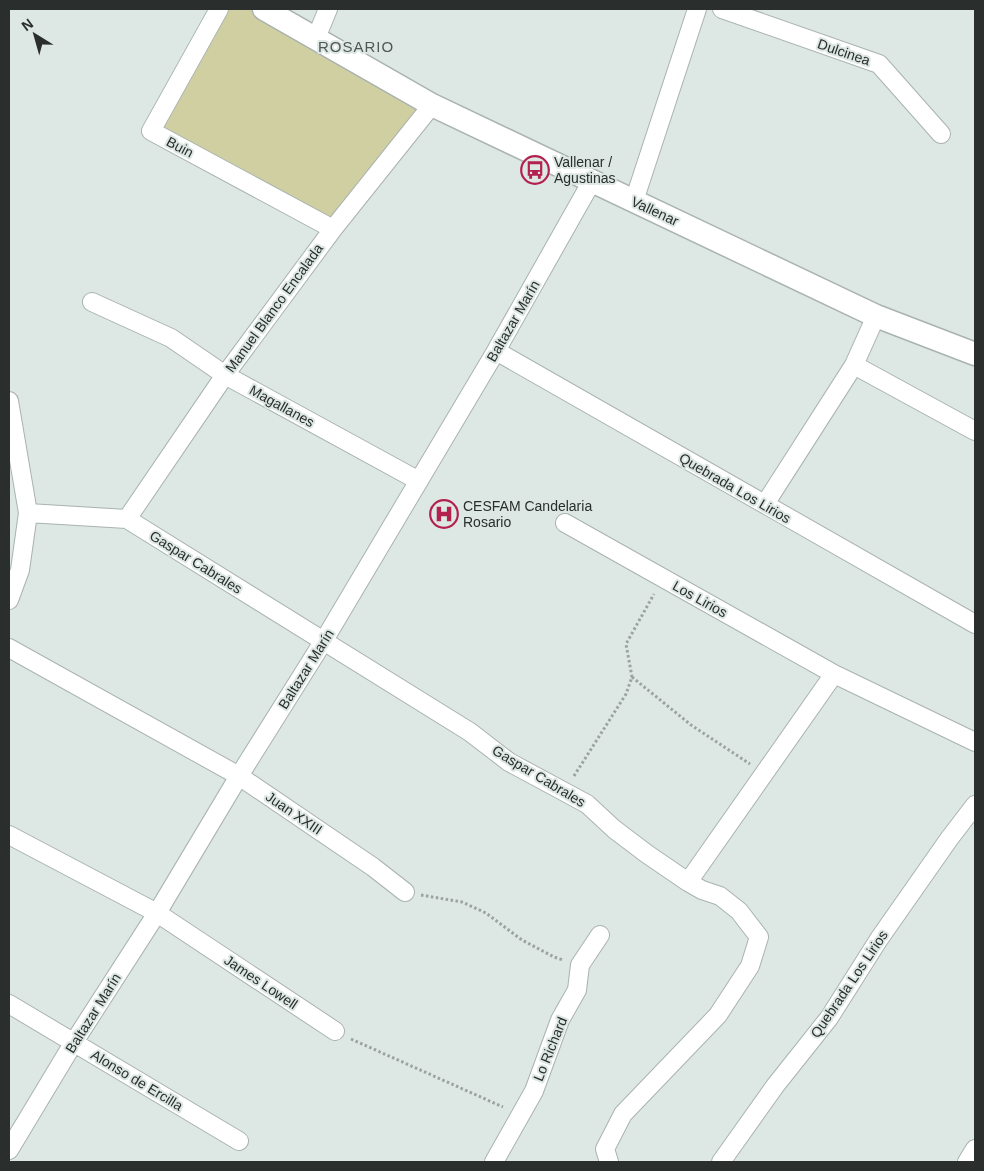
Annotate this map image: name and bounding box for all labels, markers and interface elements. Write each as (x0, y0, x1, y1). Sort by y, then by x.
north arrow (10, 10, 60, 60)
text: N (18, 15, 36, 34)
street label: Dulcinea (816, 36, 873, 69)
district label: ROSARIO (318, 38, 394, 55)
street label: Buin (164, 133, 196, 161)
place label: Vallenar / Agustinas (554, 154, 615, 186)
bus stop icon: Vallenar / Agustinas (520, 155, 550, 185)
street label: Vallenar (629, 193, 681, 229)
street label: Manuel Blanco Encalada (222, 240, 326, 375)
street label: Baltazar Marín (483, 278, 543, 364)
street label: Magallanes (247, 382, 317, 430)
street label: Quebrada Los Lirios (676, 450, 794, 526)
place label: CESFAM Candelaria Rosario (463, 498, 592, 530)
hospital icon: CESFAM Candelaria Rosario (429, 499, 459, 529)
street label: Gaspar Cabrales (147, 527, 245, 597)
street label: Los Lirios (670, 577, 730, 621)
street label: Baltazar Marín (275, 626, 337, 712)
street label: Gaspar Cabrales (490, 742, 588, 810)
street label: Juan XXIII (263, 788, 325, 838)
street label: Quebrada Los Lirios (807, 927, 891, 1041)
street label: James Lowell (221, 952, 301, 1012)
street label: Baltazar Marín (62, 970, 124, 1056)
street label: Lo Richard (530, 1015, 570, 1083)
street label: Alonso de Ercilla (88, 1046, 186, 1114)

